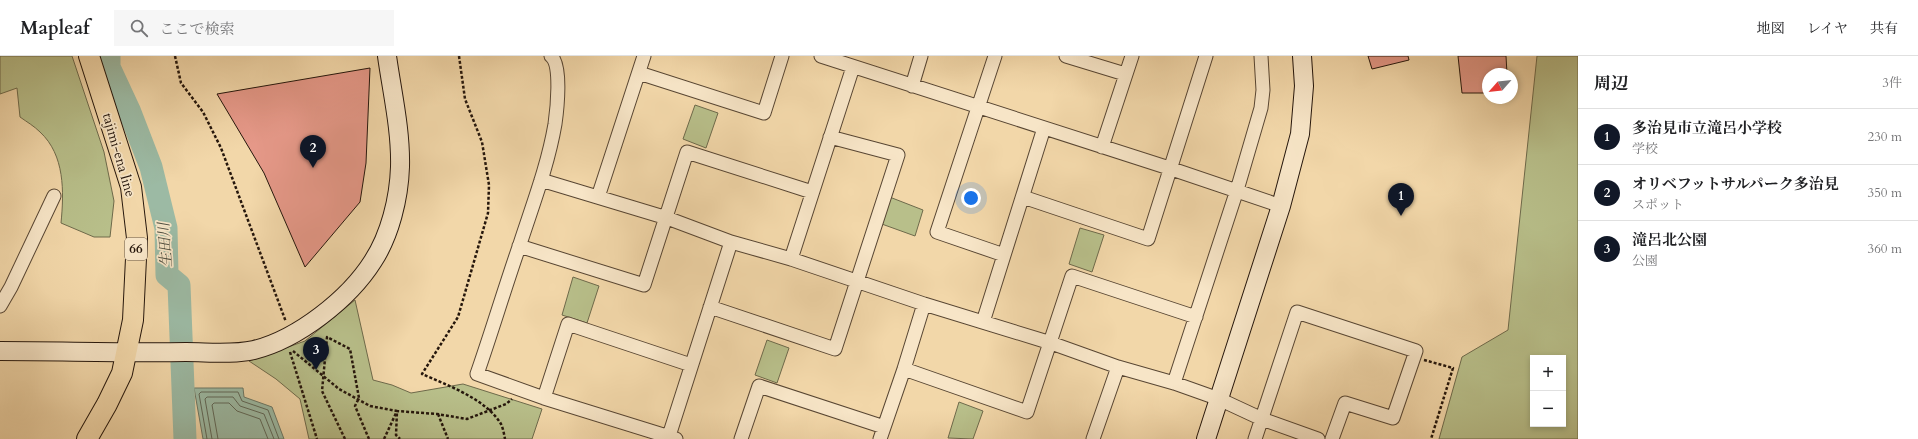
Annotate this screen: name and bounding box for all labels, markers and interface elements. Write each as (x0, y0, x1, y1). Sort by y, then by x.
search box (114, 10, 394, 46)
text: Mapleaf (20, 15, 90, 41)
icon: search (128, 17, 150, 39)
text: ここで検索 (160, 19, 235, 39)
text: 地図 (1757, 19, 1785, 38)
text: レイヤ (1807, 19, 1848, 38)
text: 共有 (1870, 19, 1898, 38)
north arrow (1482, 68, 1518, 104)
text: 周辺 (1594, 72, 1628, 95)
text: 3件 (1882, 74, 1902, 92)
street label: tajimi-ena line (98, 111, 140, 199)
text: 多治見市立滝呂小学校 (1632, 118, 1782, 138)
text: 1 (1604, 128, 1610, 146)
text: 230 m (1868, 128, 1902, 146)
pin: 2 (300, 135, 326, 168)
text: 学校 (1632, 140, 1658, 158)
text: オリベフットサルパーク多治見 (1632, 174, 1839, 194)
pin: 1 (1388, 183, 1414, 216)
text: 2 (1604, 184, 1610, 202)
text: 350 m (1868, 184, 1902, 202)
your location (961, 188, 981, 208)
text: スポット (1632, 196, 1684, 214)
water label: 生田川 (153, 220, 177, 268)
text: 滝呂北公園 (1632, 230, 1707, 250)
road number: 66 (125, 238, 147, 260)
text: 3 (1604, 240, 1610, 258)
text: 360 m (1868, 240, 1902, 258)
text: 公園 (1632, 252, 1658, 270)
pin: 3 (303, 337, 329, 370)
map controls (1530, 355, 1566, 427)
button: + (1530, 355, 1566, 391)
button: − (1530, 391, 1566, 427)

